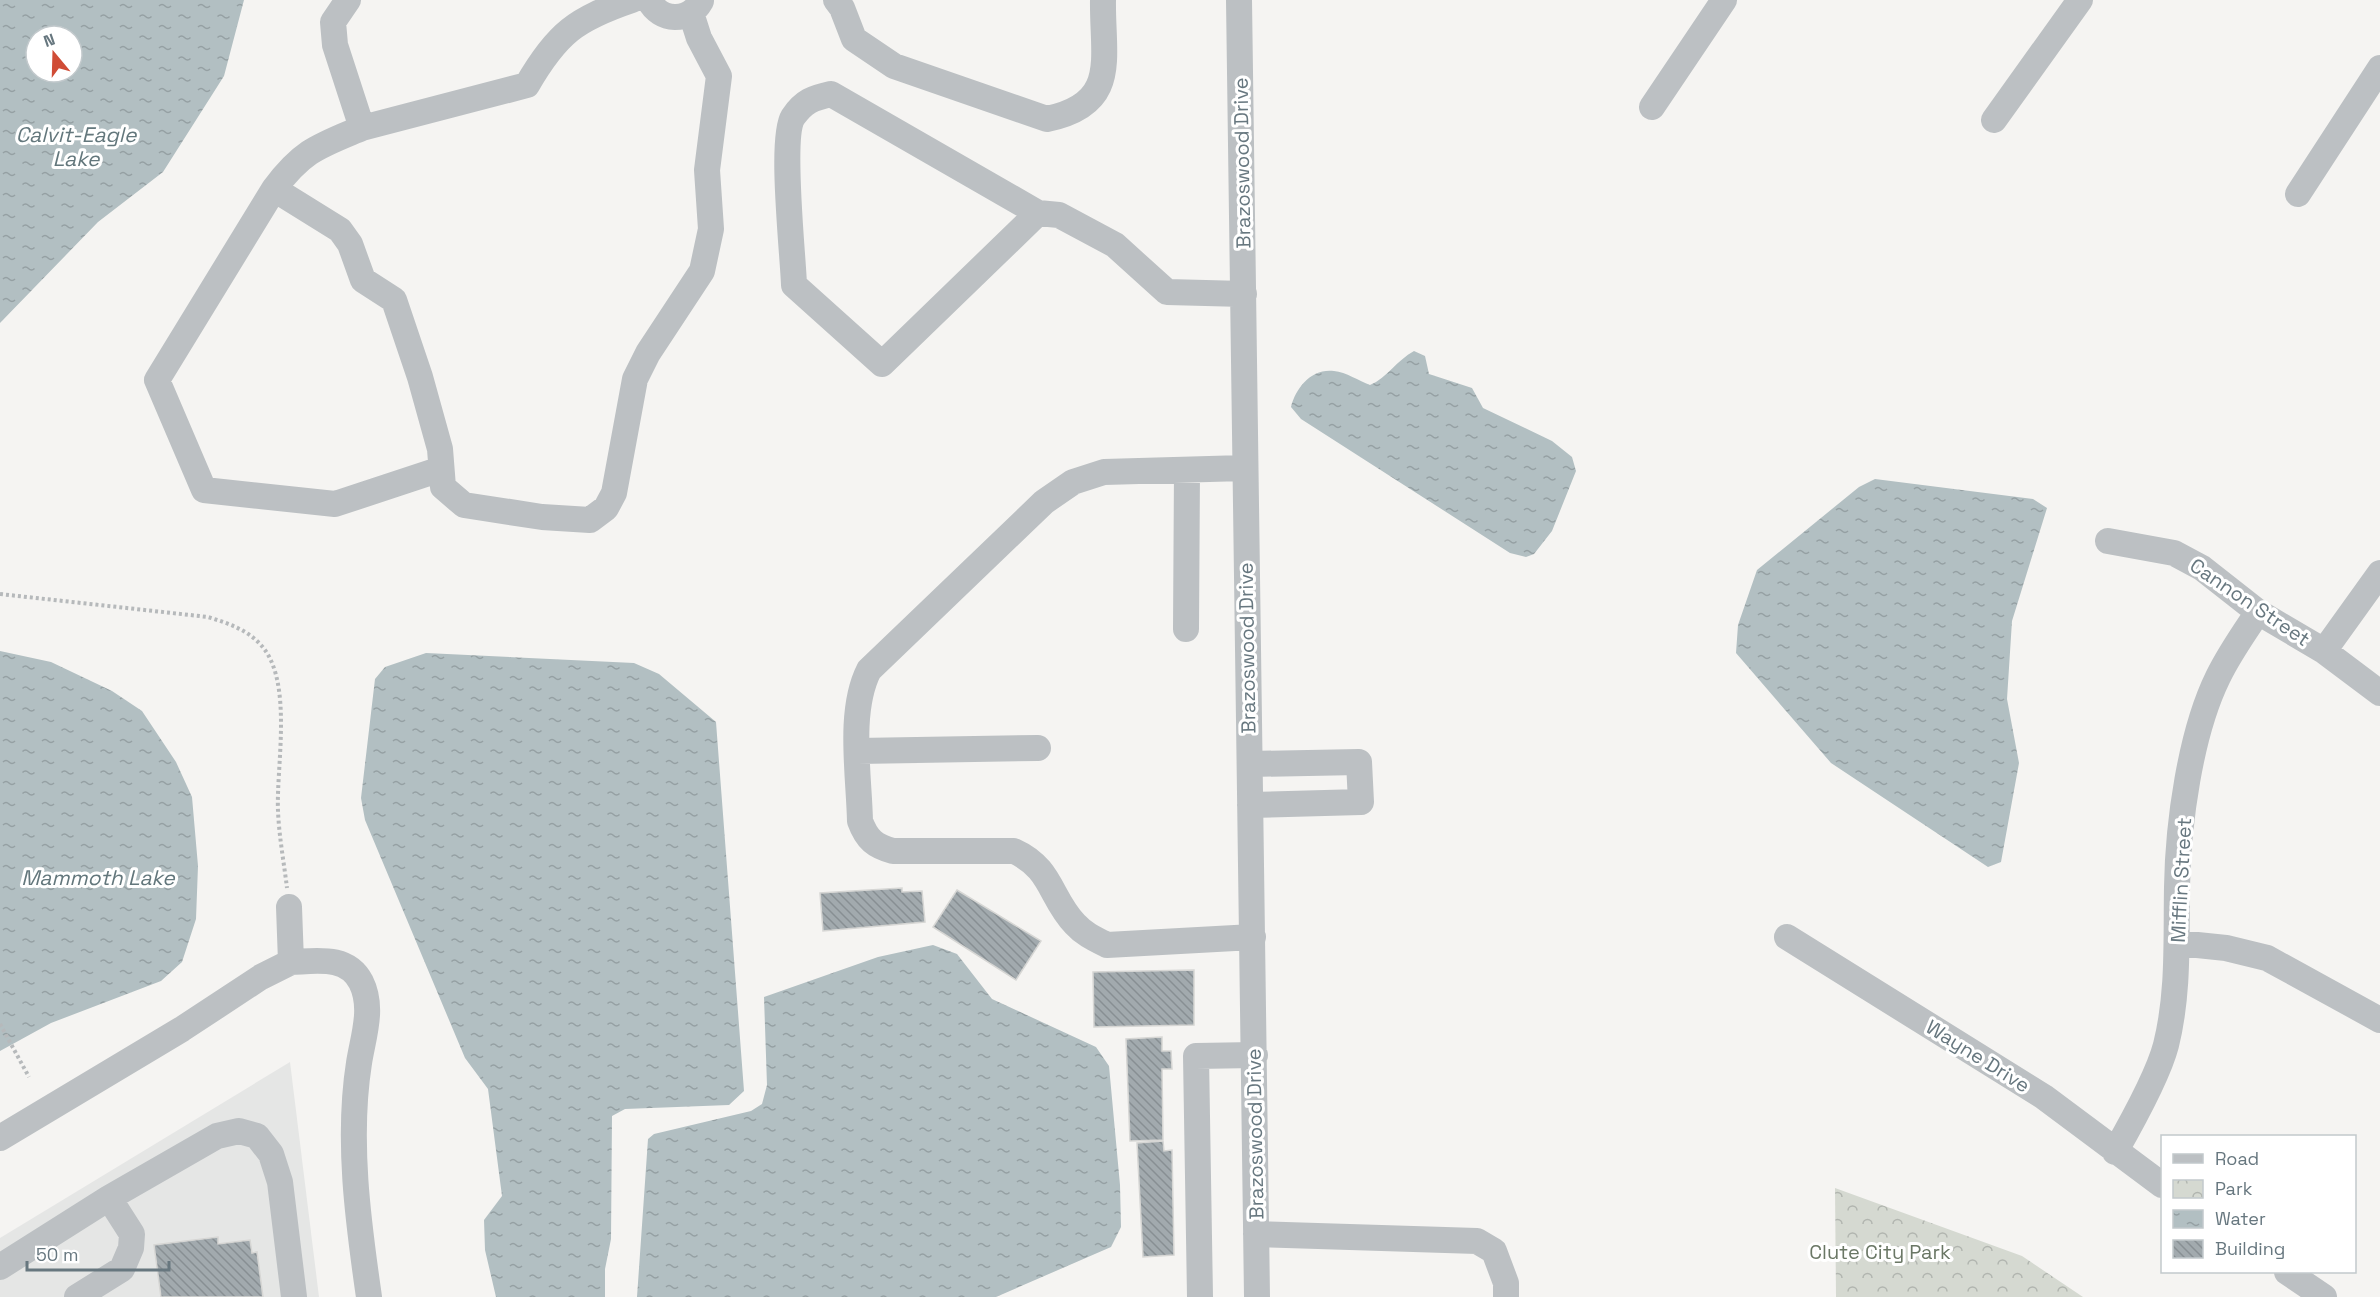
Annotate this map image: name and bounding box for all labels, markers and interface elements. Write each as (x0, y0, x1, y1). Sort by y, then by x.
north arrow (24, 24, 84, 84)
text: N (41, 29, 58, 52)
street label: Brazoswood Drive (1228, 77, 1256, 249)
water label: Calvit-Eagle Lake (16, 121, 138, 172)
street label: Cannon Street (2185, 552, 2315, 652)
street label: Brazoswood Drive (1233, 562, 1261, 734)
street label: Mifflin Street (2165, 817, 2197, 943)
water label: Mammoth Lake (21, 864, 176, 891)
street label: Wayne Drive (1921, 1014, 2035, 1098)
street label: Brazoswood Drive (1241, 1048, 1269, 1220)
legend (2161, 1135, 2356, 1273)
text: Road (2215, 1147, 2259, 1170)
text: Park (2215, 1177, 2253, 1200)
text: Water (2215, 1207, 2266, 1230)
scale bar (27, 1234, 170, 1272)
text: Building (2215, 1237, 2285, 1260)
park label: Clute City Park (1809, 1239, 1951, 1265)
text: 50 m (36, 1243, 78, 1266)

